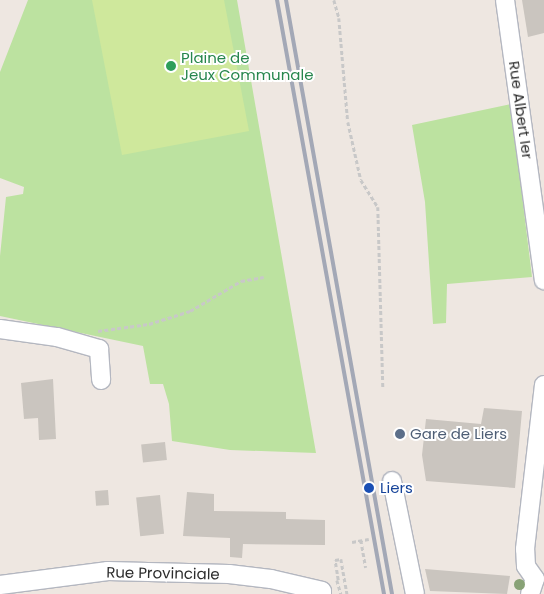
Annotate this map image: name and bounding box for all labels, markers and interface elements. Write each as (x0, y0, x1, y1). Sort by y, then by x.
place label: Plaine de Jeux Communale (181, 48, 313, 83)
marker: Plaine de Jeux Communale (165, 60, 177, 72)
street label: Rue Albert Ier (505, 60, 537, 160)
place label: Gare de Liers (410, 425, 507, 443)
marker: Gare de Liers (394, 428, 406, 440)
place label: Liers (380, 479, 413, 497)
marker: Liers (362, 481, 376, 495)
street label: Rue Provinciale (106, 563, 220, 583)

